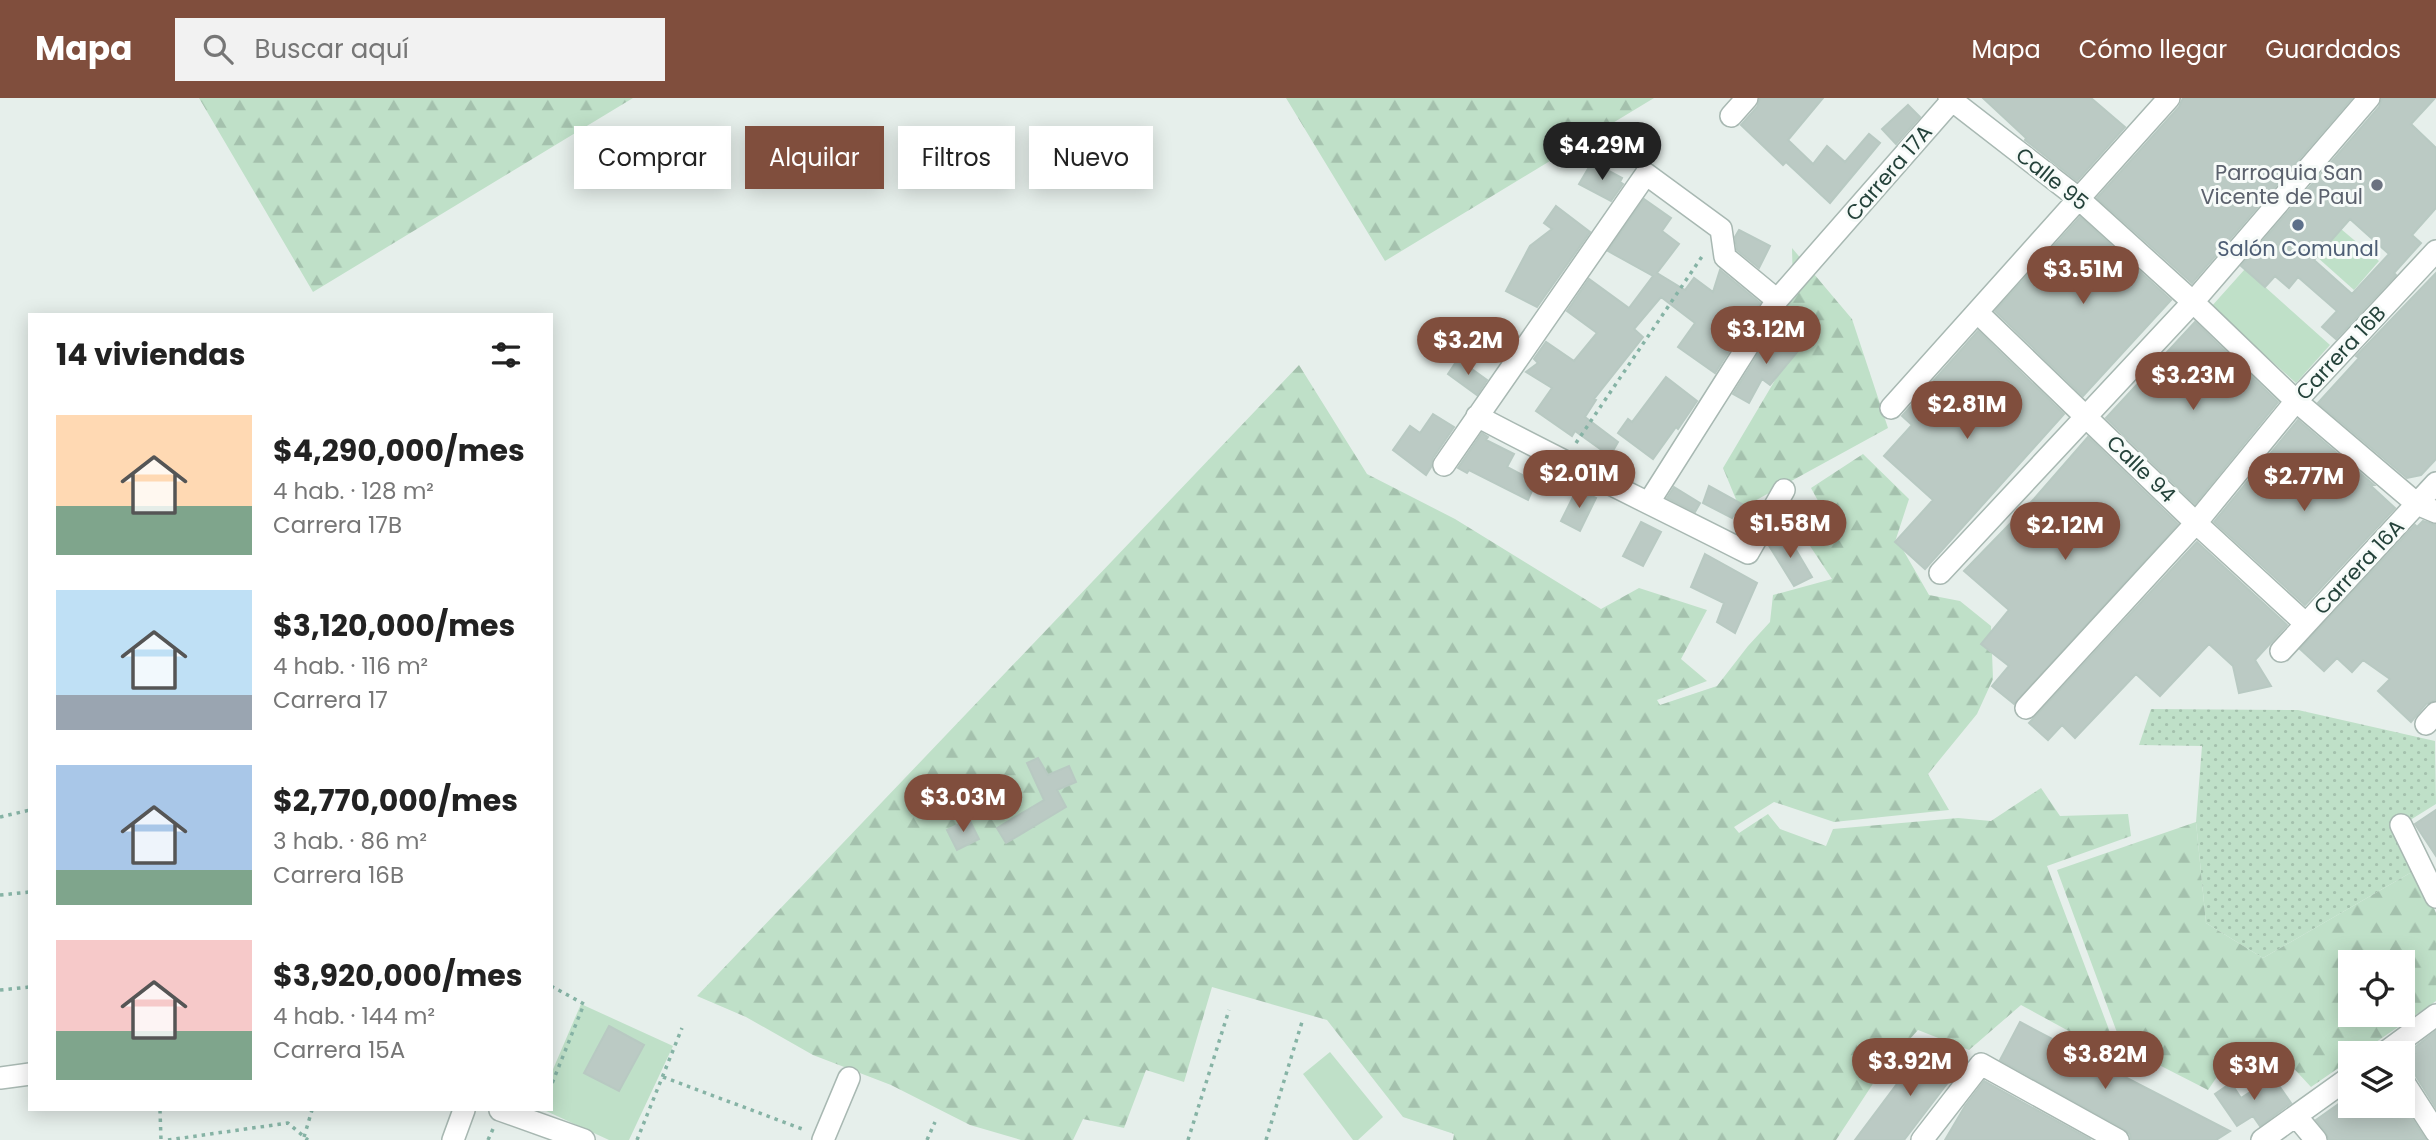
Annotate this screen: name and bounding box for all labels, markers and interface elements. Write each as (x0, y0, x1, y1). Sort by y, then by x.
search box (175, 18, 665, 81)
text: Mapa (35, 25, 133, 72)
icon: search (199, 30, 237, 68)
text: Buscar aquí (255, 31, 409, 67)
text: Mapa (1971, 33, 2041, 66)
text: Cómo llegar (2079, 33, 2227, 66)
text: Guardados (2265, 33, 2401, 66)
street label: Carrera 17A (1839, 118, 1939, 227)
pin: $4.29M (1545, 122, 1659, 182)
chip: Comprar (574, 126, 731, 189)
chip: Alquilar (745, 126, 884, 189)
chip: Filtros (898, 126, 1015, 189)
chip: Nuevo (1029, 126, 1153, 189)
text: $4.29M (1559, 129, 1645, 161)
street label: Calle 95 (2010, 140, 2095, 217)
place label: Parroquia San Vicente de Paul (2200, 158, 2363, 211)
marker: Parroquia San Vicente de Paul (2369, 177, 2385, 193)
marker: Salón Comunal (2290, 217, 2306, 233)
place label: Salón Comunal (2217, 234, 2379, 263)
pin: $3.51M (2026, 246, 2140, 306)
text: $3.51M (2043, 253, 2123, 285)
street label: Carrera 16B (2289, 299, 2392, 406)
pin: $3.12M (1709, 306, 1823, 366)
text: $3.12M (1727, 313, 1805, 345)
pin: $3.2M (1419, 317, 1517, 377)
text: $3.2M (1433, 324, 1503, 356)
text: 14 viviendas (56, 333, 245, 376)
icon: filters (487, 336, 525, 374)
pin: $3.23M (2136, 352, 2250, 412)
text: $3.23M (2151, 359, 2235, 391)
pin: $2.81M (1910, 382, 2024, 441)
text: $2.81M (1927, 388, 2007, 420)
street label: Calle 94 (2100, 428, 2182, 509)
text: $4,290,000/mes (273, 429, 525, 472)
icon: home (112, 443, 196, 527)
pin: $2.01M (1522, 450, 1636, 510)
pin: $2.77M (2247, 454, 2361, 513)
text: $2.01M (1539, 457, 1619, 489)
text: $2.77M (2264, 460, 2344, 492)
text: 4 hab. · 128 m² (273, 475, 434, 507)
pin: $1.58M (1733, 500, 1847, 560)
pin: $2.12M (2008, 503, 2122, 562)
text: $1.58M (1749, 507, 1831, 539)
text: Carrera 17B (273, 509, 402, 541)
text: $2.12M (2026, 509, 2104, 541)
street label: Carrera 16A (2307, 513, 2410, 621)
text: $3,120,000/mes (273, 604, 515, 647)
icon: home (112, 618, 196, 702)
text: 4 hab. · 116 m² (273, 650, 428, 682)
text: Carrera 17 (273, 684, 388, 716)
pin: $3.03M (906, 774, 1020, 834)
text: $2,770,000/mes (273, 779, 518, 822)
text: $3.03M (920, 781, 1006, 813)
icon: home (112, 793, 196, 877)
text: 3 hab. · 86 m² (273, 825, 427, 857)
text: Carrera 16B (273, 859, 404, 891)
map controls (2338, 950, 2415, 1118)
button: locate (2338, 950, 2415, 1027)
text: $3,920,000/mes (273, 954, 523, 997)
icon: home (112, 968, 196, 1052)
text: 4 hab. · 144 m² (273, 1000, 435, 1032)
pin: $3.82M (2048, 1032, 2162, 1091)
text: Carrera 15A (273, 1034, 405, 1066)
pin: $3.92M (1853, 1038, 1967, 1098)
text: $3.82M (2063, 1038, 2147, 1070)
button: layers (2338, 1041, 2415, 1118)
pin: $3M (2220, 1042, 2288, 1102)
text: $3.92M (1868, 1045, 1952, 1077)
text: $3M (2229, 1049, 2279, 1081)

